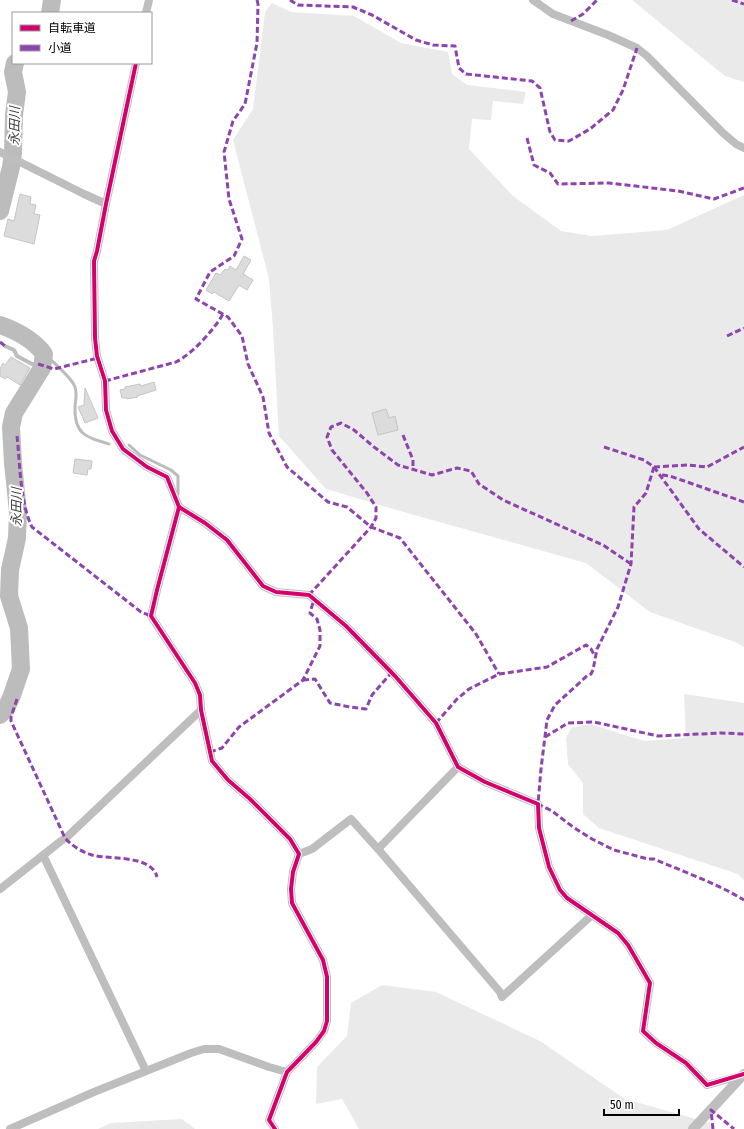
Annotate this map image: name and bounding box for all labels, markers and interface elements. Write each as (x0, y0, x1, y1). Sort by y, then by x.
legend (12, 12, 152, 64)
text: 自転車道 (48, 21, 96, 35)
text: 小道 (48, 41, 72, 55)
water label: 永田川 (7, 104, 22, 146)
water label: 永田川 (9, 486, 24, 527)
scale bar (604, 1091, 679, 1117)
text: 50 m (610, 1098, 634, 1112)

